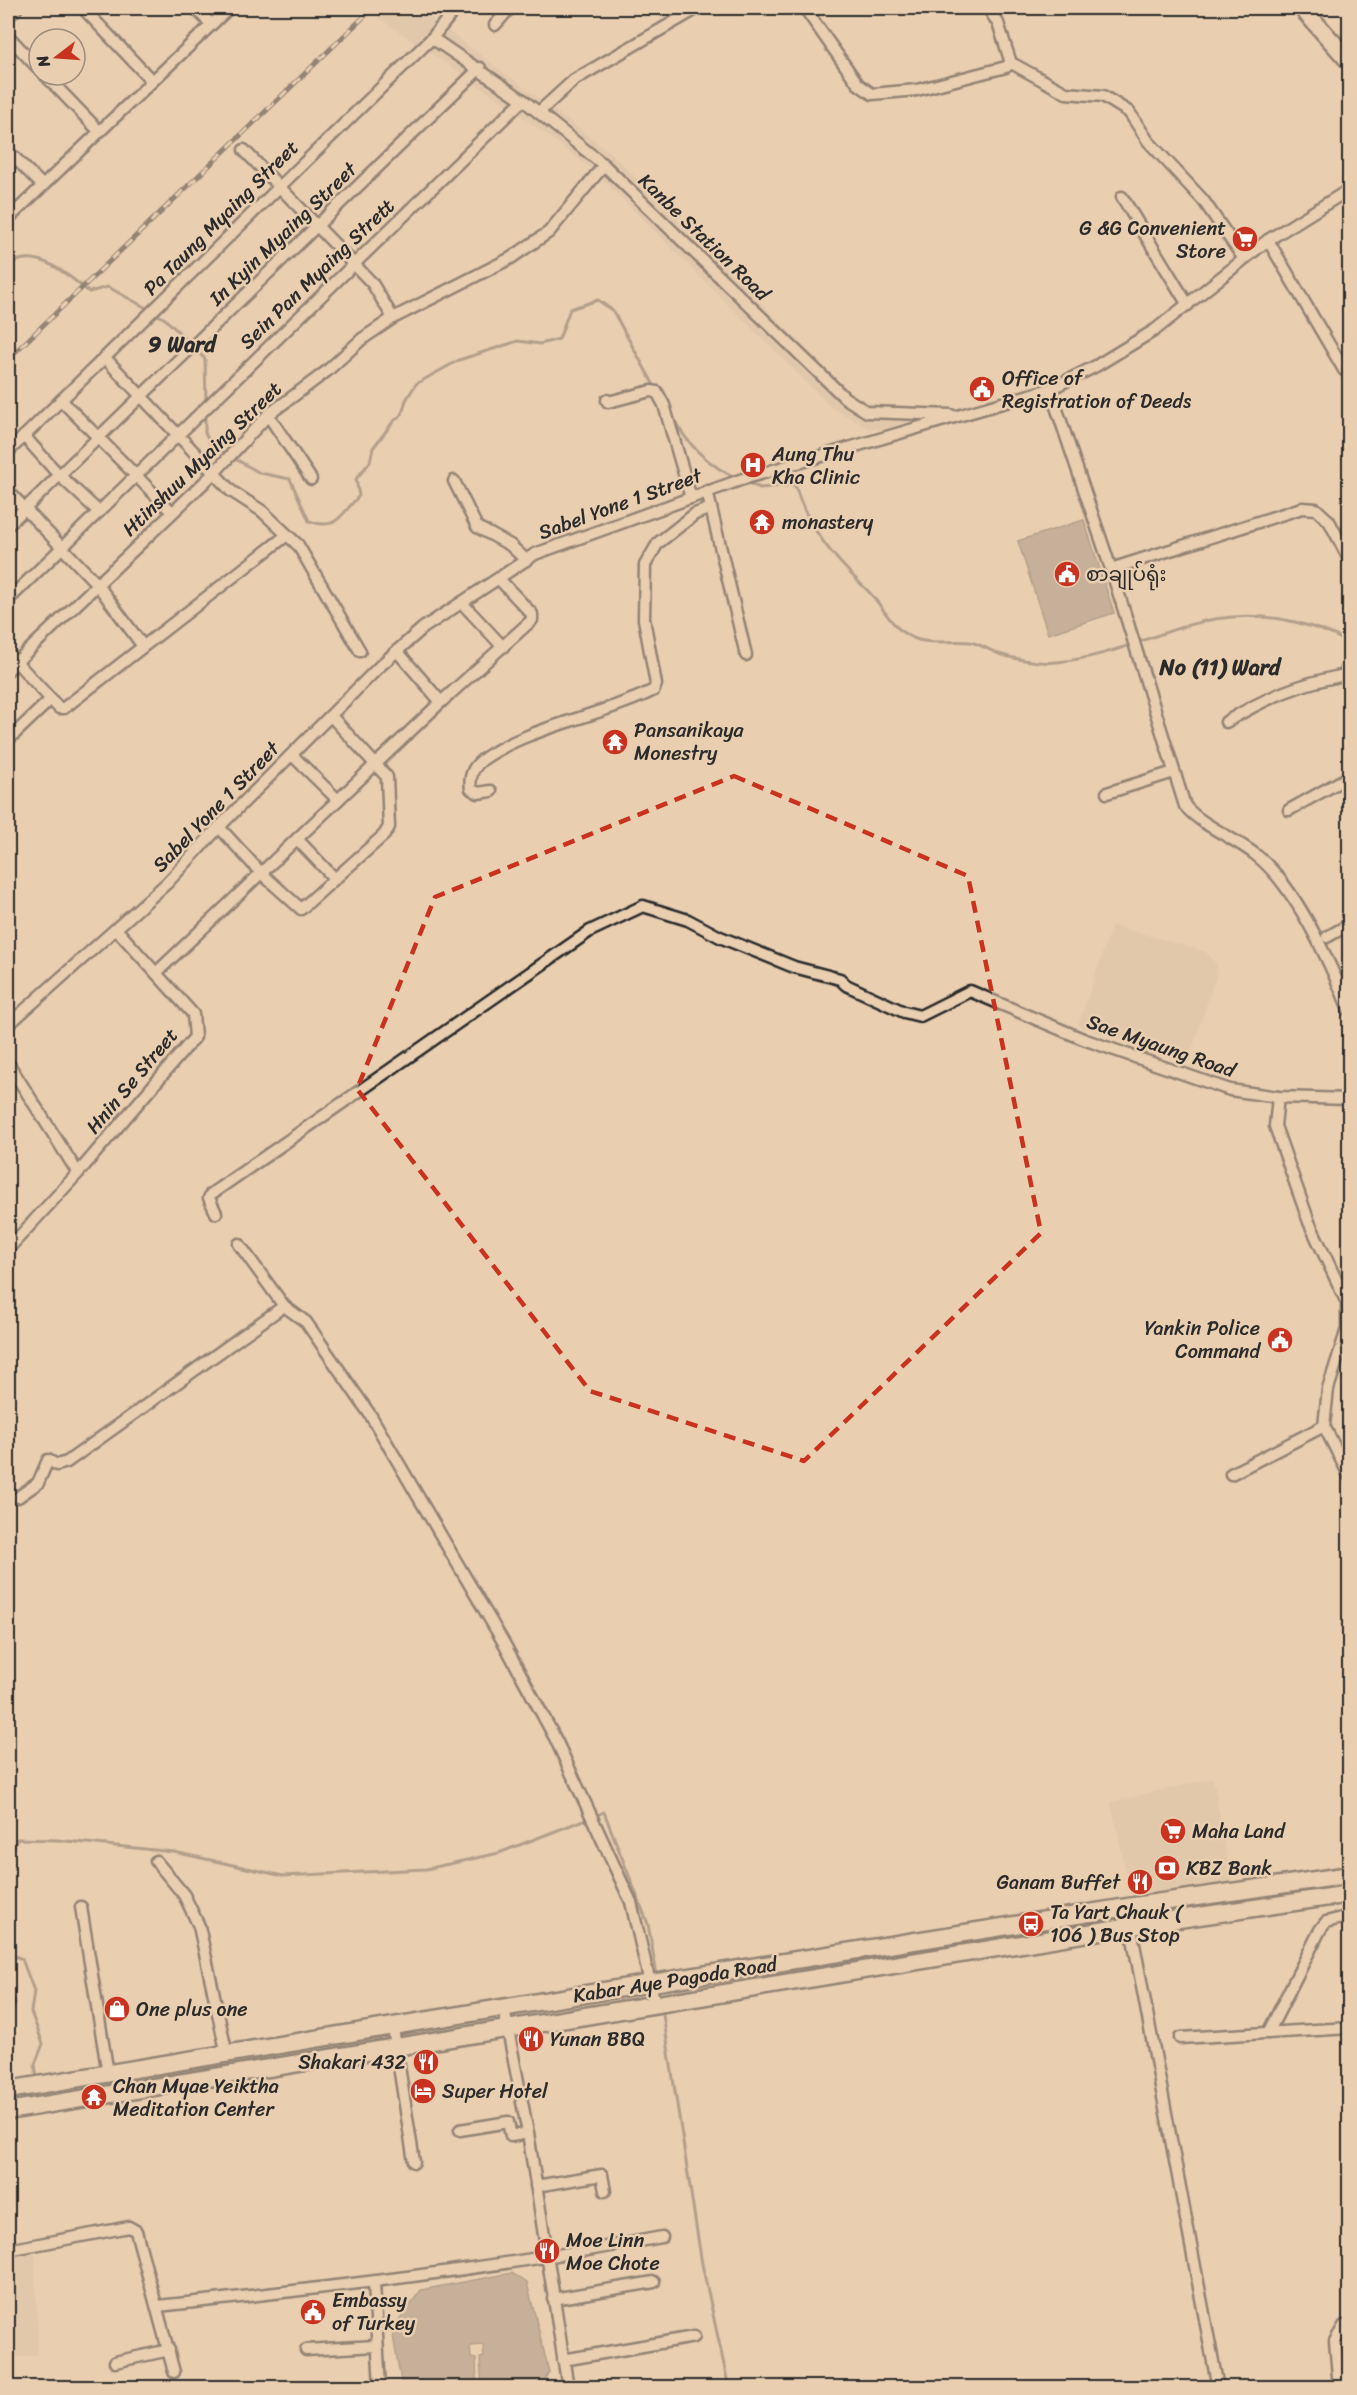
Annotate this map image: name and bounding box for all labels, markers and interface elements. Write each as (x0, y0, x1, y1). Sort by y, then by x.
north arrow (27, 27, 87, 87)
text: N (27, 51, 59, 72)
street label: Pa Taung Myaing Street (135, 131, 308, 304)
street label: In Kyin Myaing Street (200, 153, 366, 315)
street label: Kanbe Station Road (630, 164, 779, 311)
street label: Sein Pan Myaing Strett (231, 190, 404, 358)
place label: G &G Convenient Store (1079, 211, 1226, 269)
supermarket icon: G &G Convenient Store (1230, 224, 1260, 254)
district label: 9 Ward (148, 325, 218, 364)
place label: Office of Registration of Deeds (1002, 361, 1192, 419)
street label: Htinshuu Myaing Street (114, 373, 290, 545)
public building icon: Office of Registration of Deeds (967, 374, 997, 404)
place label: Aung Thu Kha Clinic (771, 437, 860, 495)
hospital icon: Aung Thu Kha Clinic (738, 450, 768, 480)
street label: Sabel Yone 1 Street (533, 458, 707, 550)
place label: monastery (782, 505, 874, 540)
temple icon: monastery (747, 507, 777, 537)
place label: စာချုပ်ရုံး (1086, 557, 1166, 592)
public building icon: စာချုပ်ရုံး (1052, 559, 1082, 589)
district label: No (11) Ward (1159, 648, 1283, 687)
place label: Pansanikaya Monestry (634, 713, 745, 771)
temple icon: Pansanikaya Monestry (600, 727, 630, 757)
street label: Sabel Yone 1 Street (144, 732, 289, 881)
street label: Sae Myaung Road (1082, 1004, 1241, 1088)
street label: Hnin Se Street (77, 1020, 187, 1142)
place label: Yankin Police Command (1145, 1311, 1261, 1369)
public building icon: Yankin Police Command (1265, 1325, 1295, 1355)
place label: Maha Land (1192, 1814, 1286, 1849)
supermarket icon: Maha Land (1158, 1816, 1188, 1846)
place label: KBZ Bank (1186, 1851, 1272, 1886)
bank icon: KBZ Bank (1152, 1853, 1182, 1883)
place label: Ganam Buffet (997, 1865, 1121, 1900)
restaurant icon: Ganam Buffet (1125, 1867, 1155, 1897)
place label: Ta Yart Chauk ( 106 ) Bus Stop (1050, 1895, 1185, 1953)
bus stop icon: Ta Yart Chauk ( 106 ) Bus Stop (1016, 1909, 1046, 1939)
street label: Kabar Aye Pagoda Road (571, 1946, 781, 2013)
place label: One plus one (136, 1992, 248, 2027)
shop icon: One plus one (102, 1994, 132, 2024)
place label: Yunan BBQ (550, 2022, 645, 2057)
restaurant icon: Yunan BBQ (516, 2024, 546, 2054)
place label: Shakari 432 (298, 2045, 406, 2080)
restaurant icon: Shakari 432 (411, 2047, 441, 2077)
place label: Chan Myae Yeiktha Meditation Center (113, 2069, 279, 2127)
place label: Super Hotel (442, 2074, 549, 2109)
hotel icon: Super Hotel (408, 2076, 438, 2106)
temple icon: Chan Myae Yeiktha Meditation Center (79, 2082, 109, 2112)
place label: Moe Linn Moe Chote (566, 2223, 660, 2281)
restaurant icon: Moe Linn Moe Chote (532, 2236, 562, 2266)
place label: Embassy of Turkey (332, 2283, 416, 2341)
public building icon: Embassy of Turkey (298, 2297, 328, 2327)

